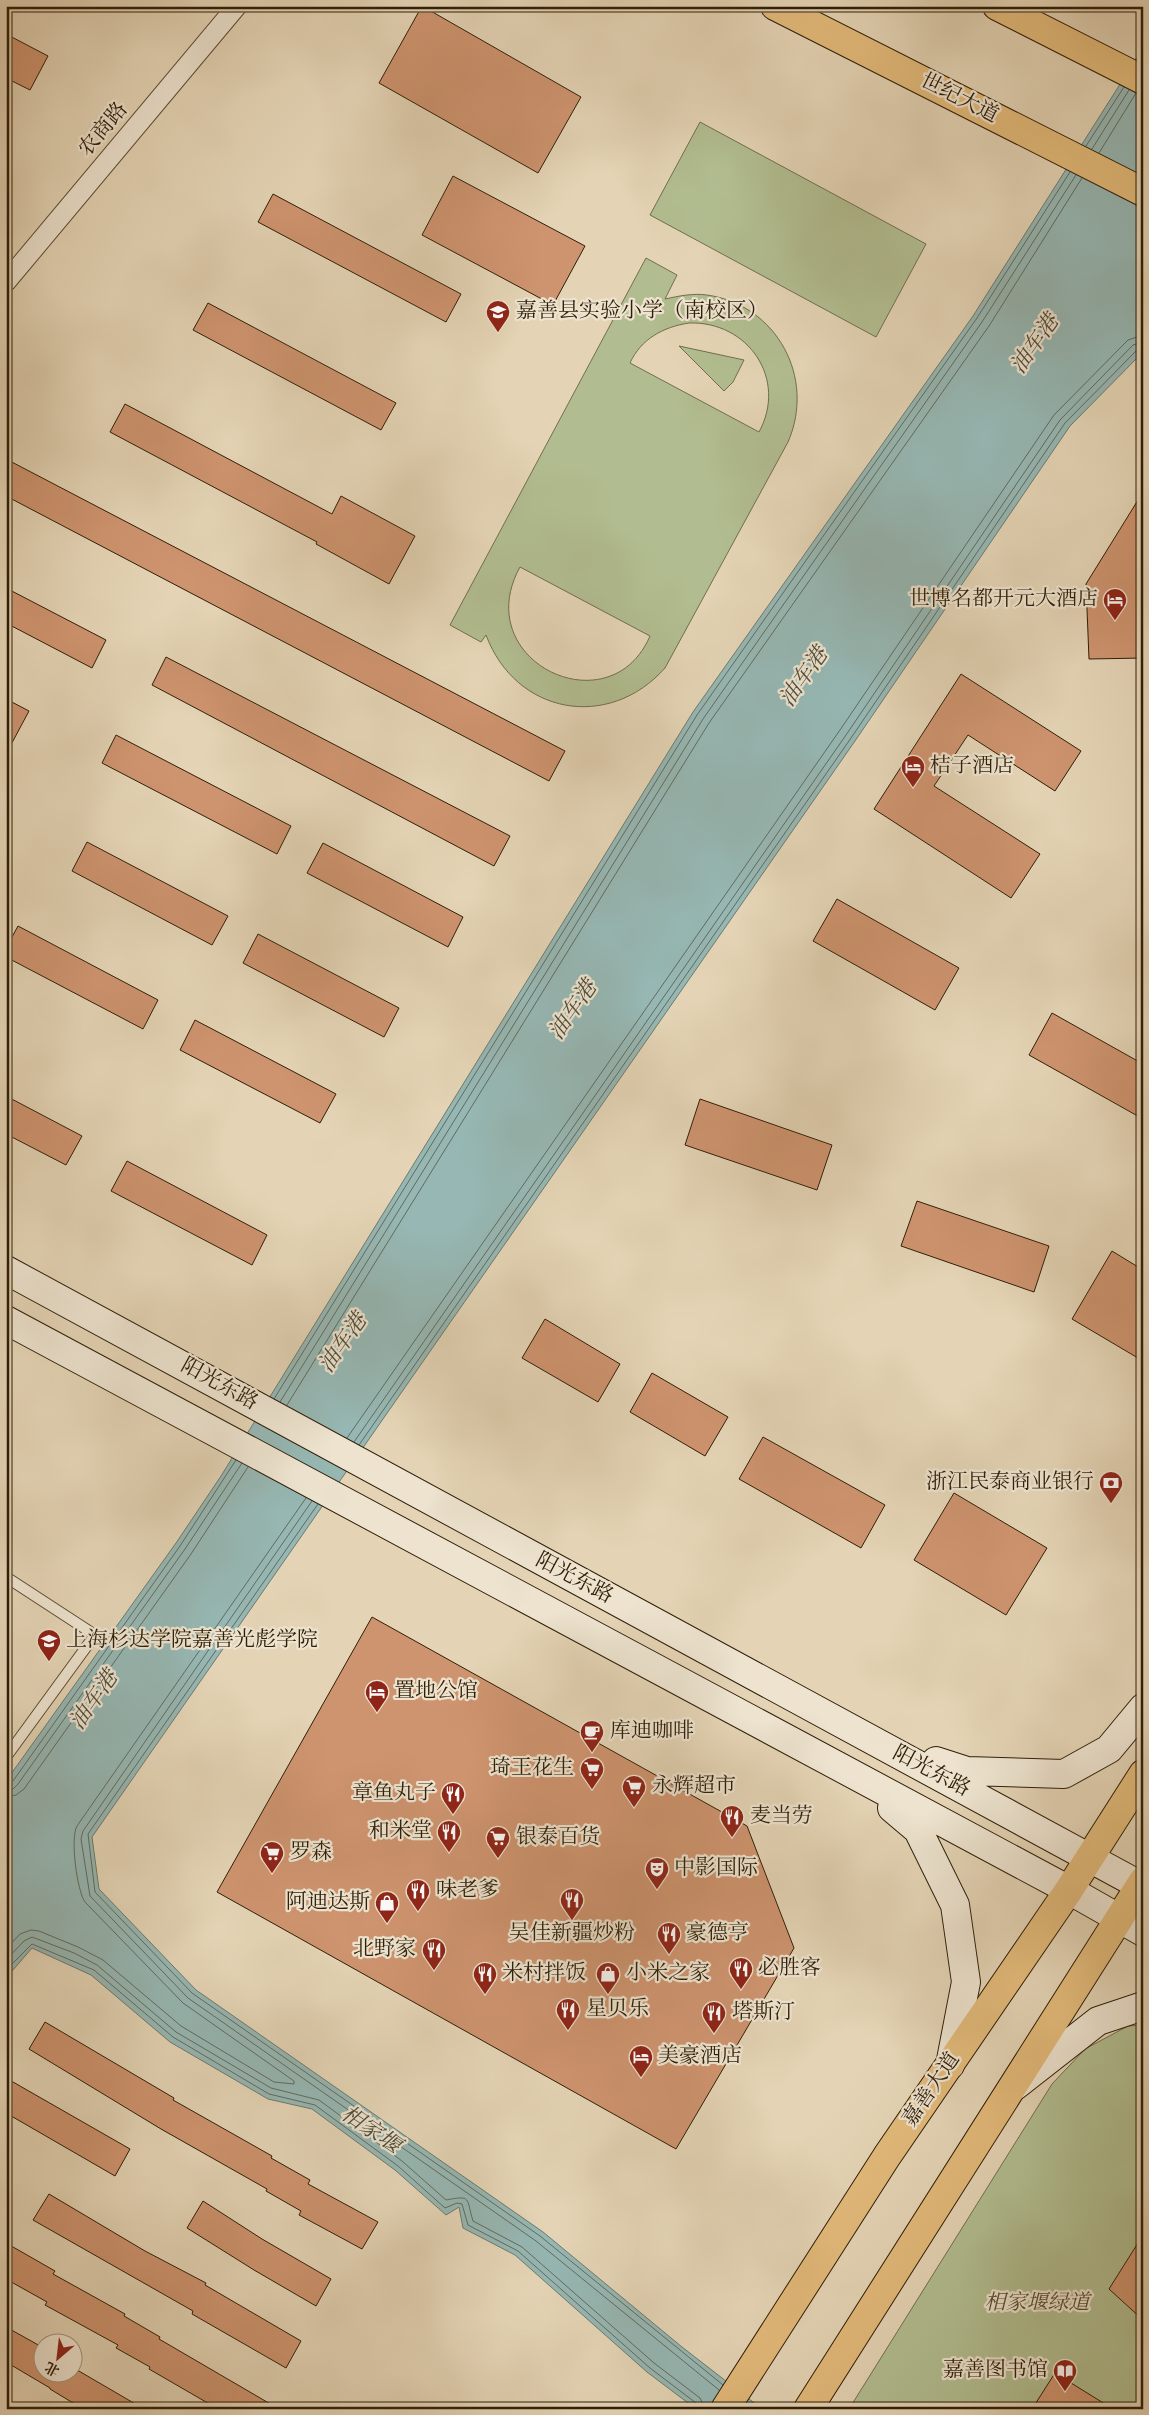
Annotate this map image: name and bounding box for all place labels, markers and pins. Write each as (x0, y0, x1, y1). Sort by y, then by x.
place label: 嘉善县实验小学（南校区） (516, 297, 768, 327)
school or university icon: 嘉善县实验小学（南校区） (485, 299, 511, 333)
place label: 世博名都开元大酒店 (909, 585, 1098, 615)
hotel icon: 世博名都开元大酒店 (1102, 587, 1128, 621)
place label: 桔子酒店 (930, 752, 1014, 782)
hotel icon: 桔子酒店 (900, 754, 926, 788)
place label: 浙江民泰商业银行 (926, 1468, 1094, 1498)
bank icon: 浙江民泰商业银行 (1098, 1470, 1124, 1504)
place label: 上海杉达学院嘉善光彪学院 (66, 1626, 318, 1656)
school or university icon: 上海杉达学院嘉善光彪学院 (36, 1628, 62, 1662)
place label: 置地公馆 (394, 1677, 478, 1707)
hotel icon: 置地公馆 (364, 1679, 390, 1713)
place label: 库迪咖啡 (610, 1717, 694, 1747)
cafe icon: 库迪咖啡 (579, 1719, 605, 1753)
place label: 琦王花生 (490, 1754, 574, 1784)
supermarket icon: 琦王花生 (579, 1756, 605, 1790)
place label: 永辉超市 (652, 1772, 736, 1802)
supermarket icon: 永辉超市 (621, 1774, 647, 1808)
place label: 章鱼丸子 (352, 1779, 436, 1809)
restaurant icon: 章鱼丸子 (440, 1781, 466, 1815)
place label: 麦当劳 (750, 1802, 813, 1832)
restaurant icon: 麦当劳 (719, 1804, 745, 1838)
place label: 和米堂 (369, 1817, 432, 1847)
restaurant icon: 和米堂 (436, 1819, 462, 1853)
place label: 银泰百货 (516, 1823, 600, 1853)
supermarket icon: 银泰百货 (485, 1825, 511, 1859)
place label: 罗森 (290, 1838, 332, 1868)
supermarket icon: 罗森 (259, 1840, 285, 1874)
place label: 中影国际 (674, 1854, 758, 1884)
theatre icon: 中影国际 (644, 1856, 670, 1890)
place label: 味老爹 (436, 1876, 499, 1906)
restaurant icon: 味老爹 (405, 1878, 431, 1912)
restaurant icon: 吴佳新疆炒粉 (559, 1887, 585, 1921)
place label: 阿迪达斯 (286, 1888, 370, 1918)
shop icon: 阿迪达斯 (374, 1890, 400, 1924)
place label: 吴佳新疆炒粉 (509, 1919, 635, 1949)
place label: 豪德亨 (686, 1919, 749, 1949)
restaurant icon: 豪德亨 (656, 1921, 682, 1955)
place label: 北野家 (353, 1935, 416, 1965)
restaurant icon: 北野家 (421, 1937, 447, 1971)
place label: 必胜客 (758, 1954, 821, 1984)
restaurant icon: 必胜客 (728, 1956, 754, 1990)
place label: 米村拌饭 (502, 1959, 586, 1989)
place label: 小米之家 (626, 1959, 710, 1989)
restaurant icon: 米村拌饭 (472, 1961, 498, 1995)
shop icon: 小米之家 (595, 1961, 621, 1995)
place label: 星贝乐 (586, 1995, 649, 2025)
restaurant icon: 星贝乐 (555, 1997, 581, 2031)
place label: 塔斯汀 (732, 1998, 795, 2028)
restaurant icon: 塔斯汀 (701, 2000, 727, 2034)
place label: 美豪酒店 (658, 2042, 742, 2072)
hotel icon: 美豪酒店 (628, 2044, 654, 2078)
place label: 嘉善图书馆 (943, 2356, 1048, 2386)
library icon: 嘉善图书馆 (1052, 2358, 1078, 2392)

